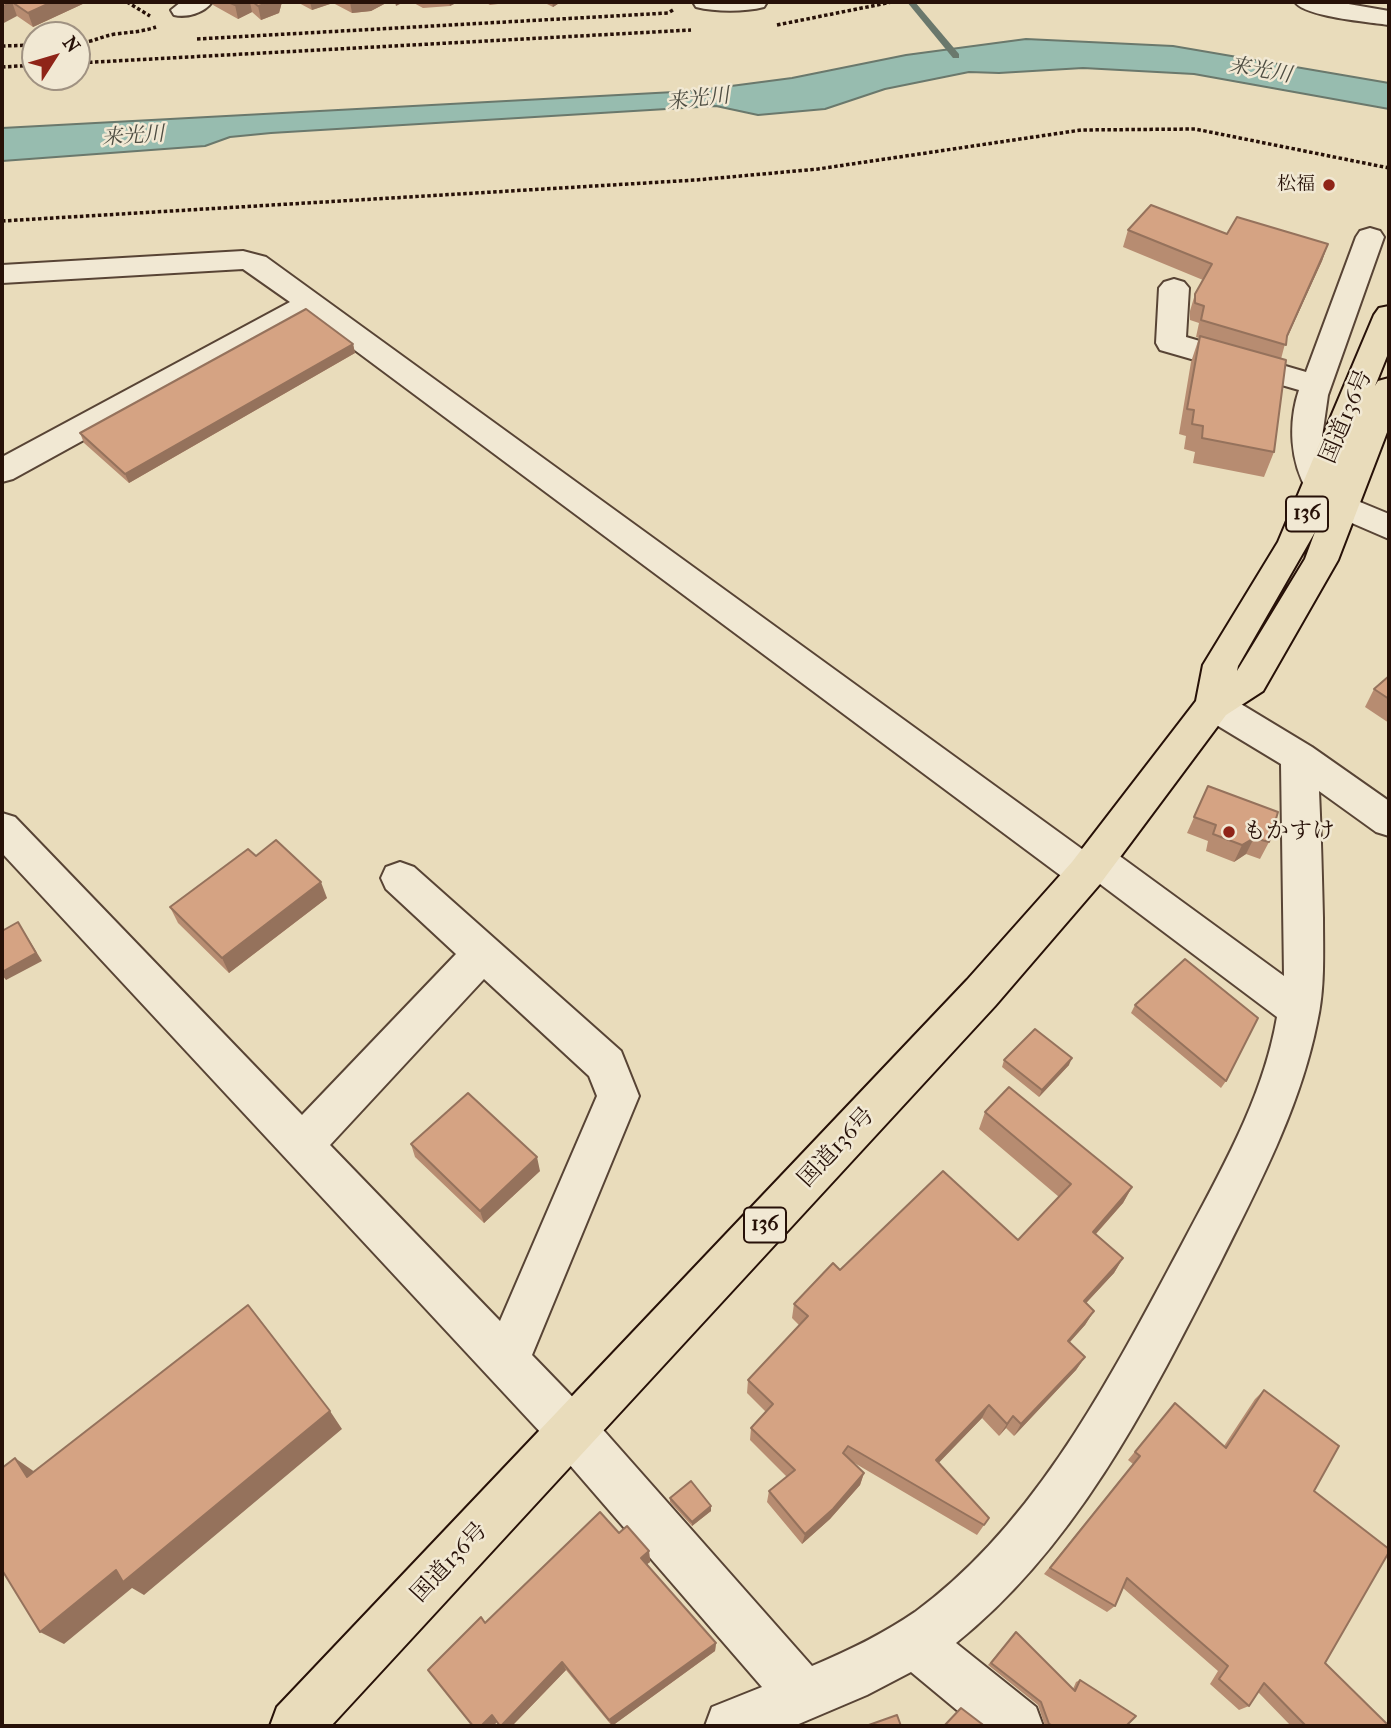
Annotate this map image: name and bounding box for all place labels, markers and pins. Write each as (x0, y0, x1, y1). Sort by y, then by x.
place label: 松福 (1277, 174, 1315, 196)
marker: 松福 (1321, 177, 1337, 193)
place label: もかすけ (1243, 818, 1335, 846)
marker: もかすけ (1221, 824, 1237, 840)

